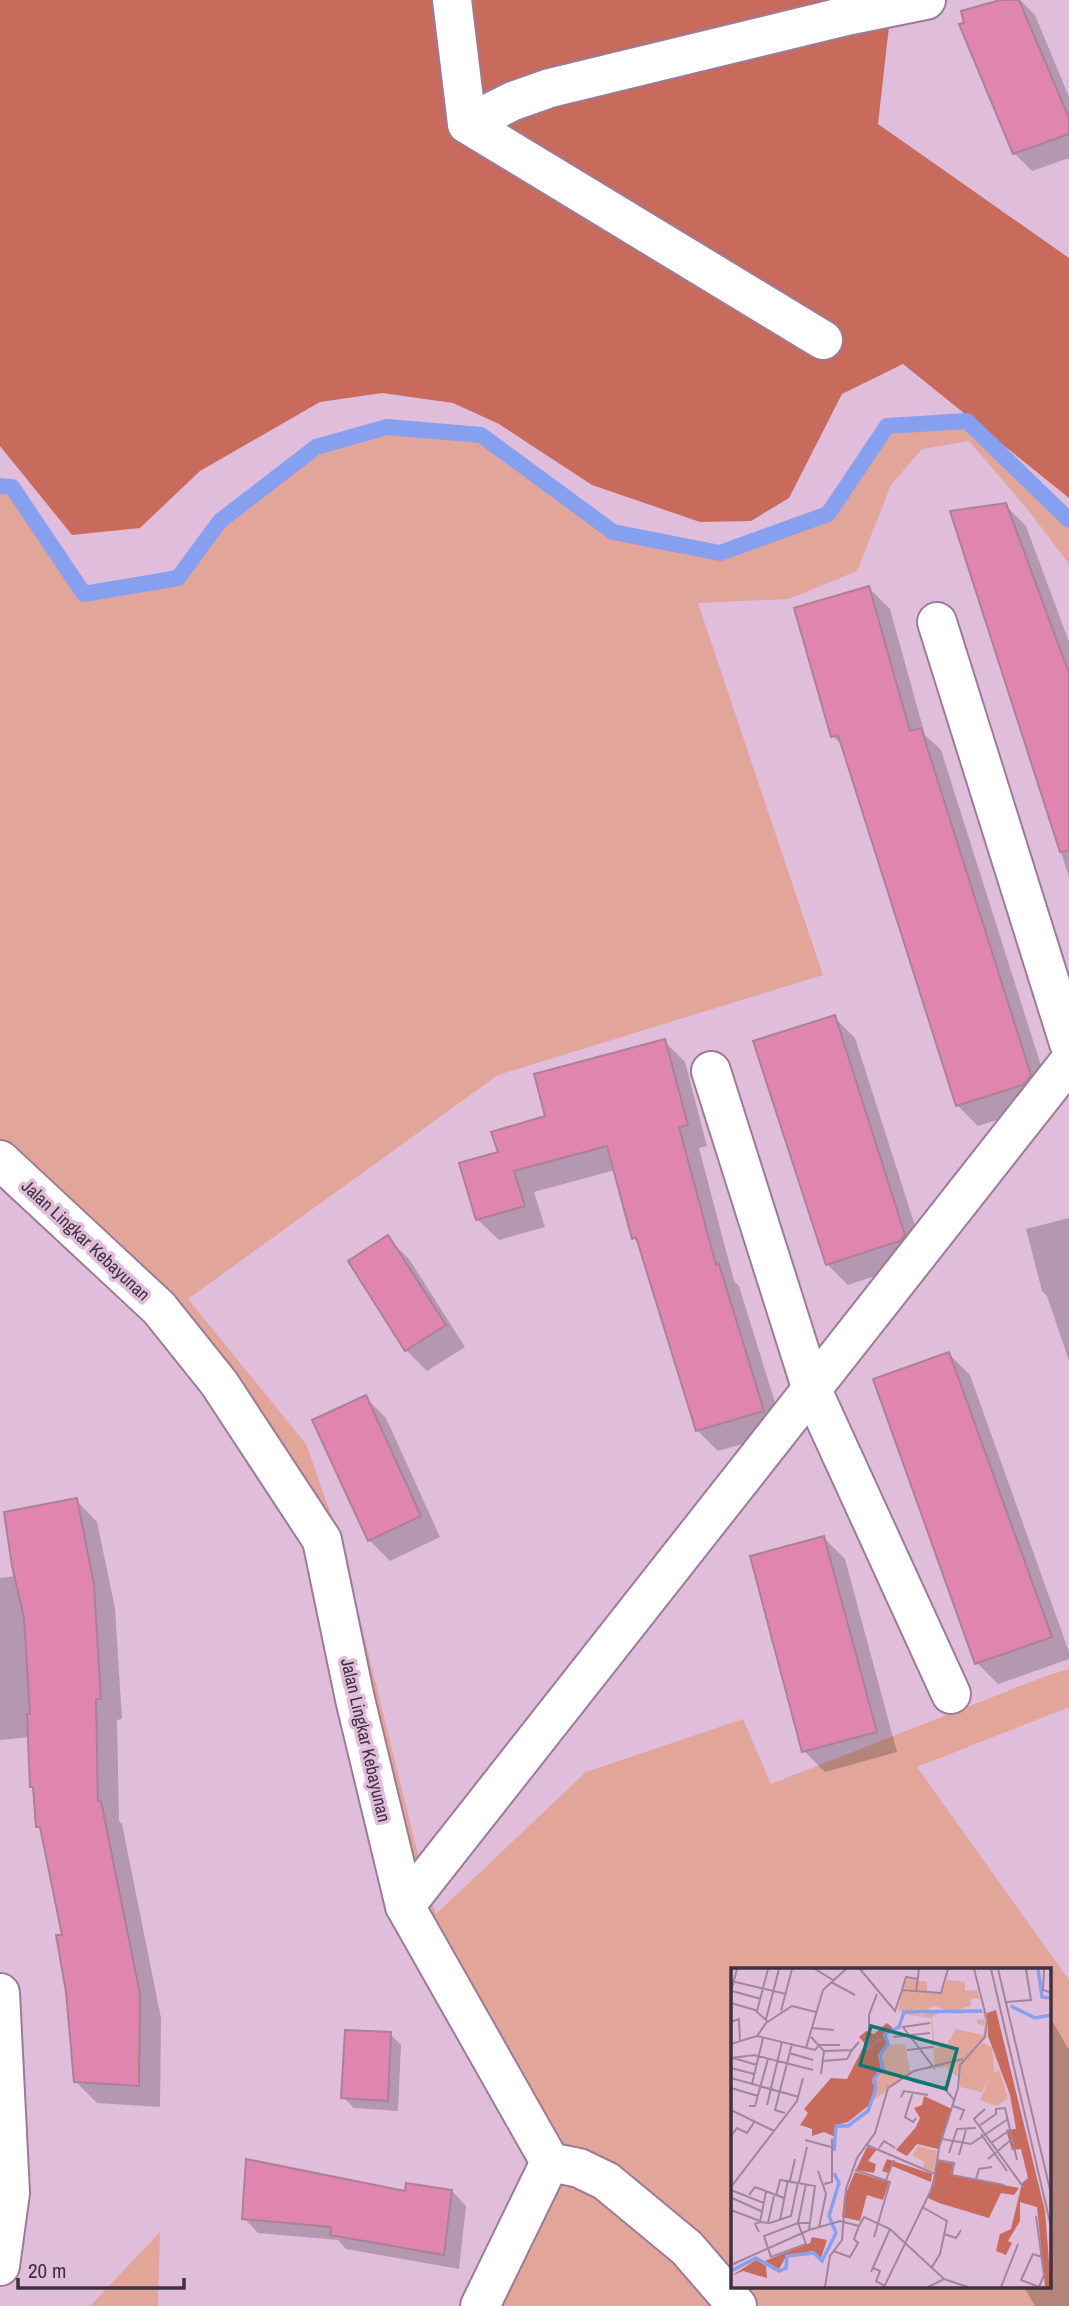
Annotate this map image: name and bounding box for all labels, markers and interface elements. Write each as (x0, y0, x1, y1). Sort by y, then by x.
street label: Jalan Lingkar Kebayunan (16, 1174, 156, 1306)
street label: Jalan Lingkar Kebayunan (335, 1656, 397, 1824)
inset map (731, 1968, 1052, 2288)
scale bar (18, 2246, 184, 2290)
text: 20 m (28, 2256, 66, 2285)

